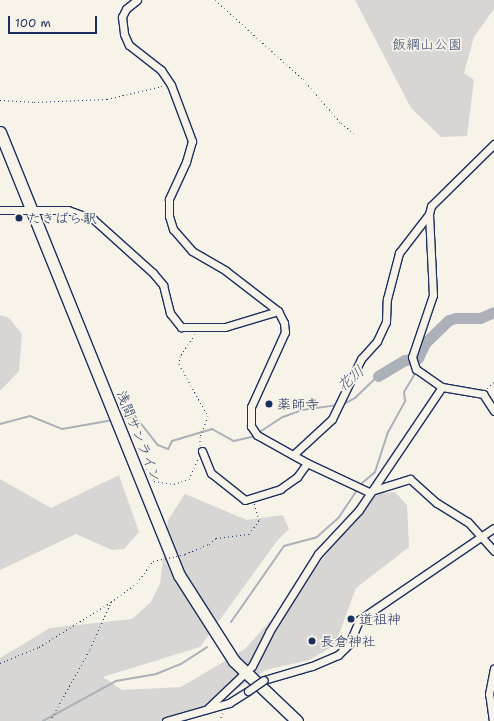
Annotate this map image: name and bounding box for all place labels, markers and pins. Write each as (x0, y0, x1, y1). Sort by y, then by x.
place label: たきばら駅 (27, 210, 97, 226)
marker: たきばら駅 (14, 213, 24, 223)
place label: 薬師寺 (277, 396, 319, 412)
marker: 薬師寺 (264, 399, 274, 409)
place label: 道祖神 (359, 611, 401, 627)
marker: 道祖神 (346, 614, 356, 624)
place label: 長倉神社 (320, 633, 376, 649)
marker: 長倉神社 (307, 636, 317, 646)

